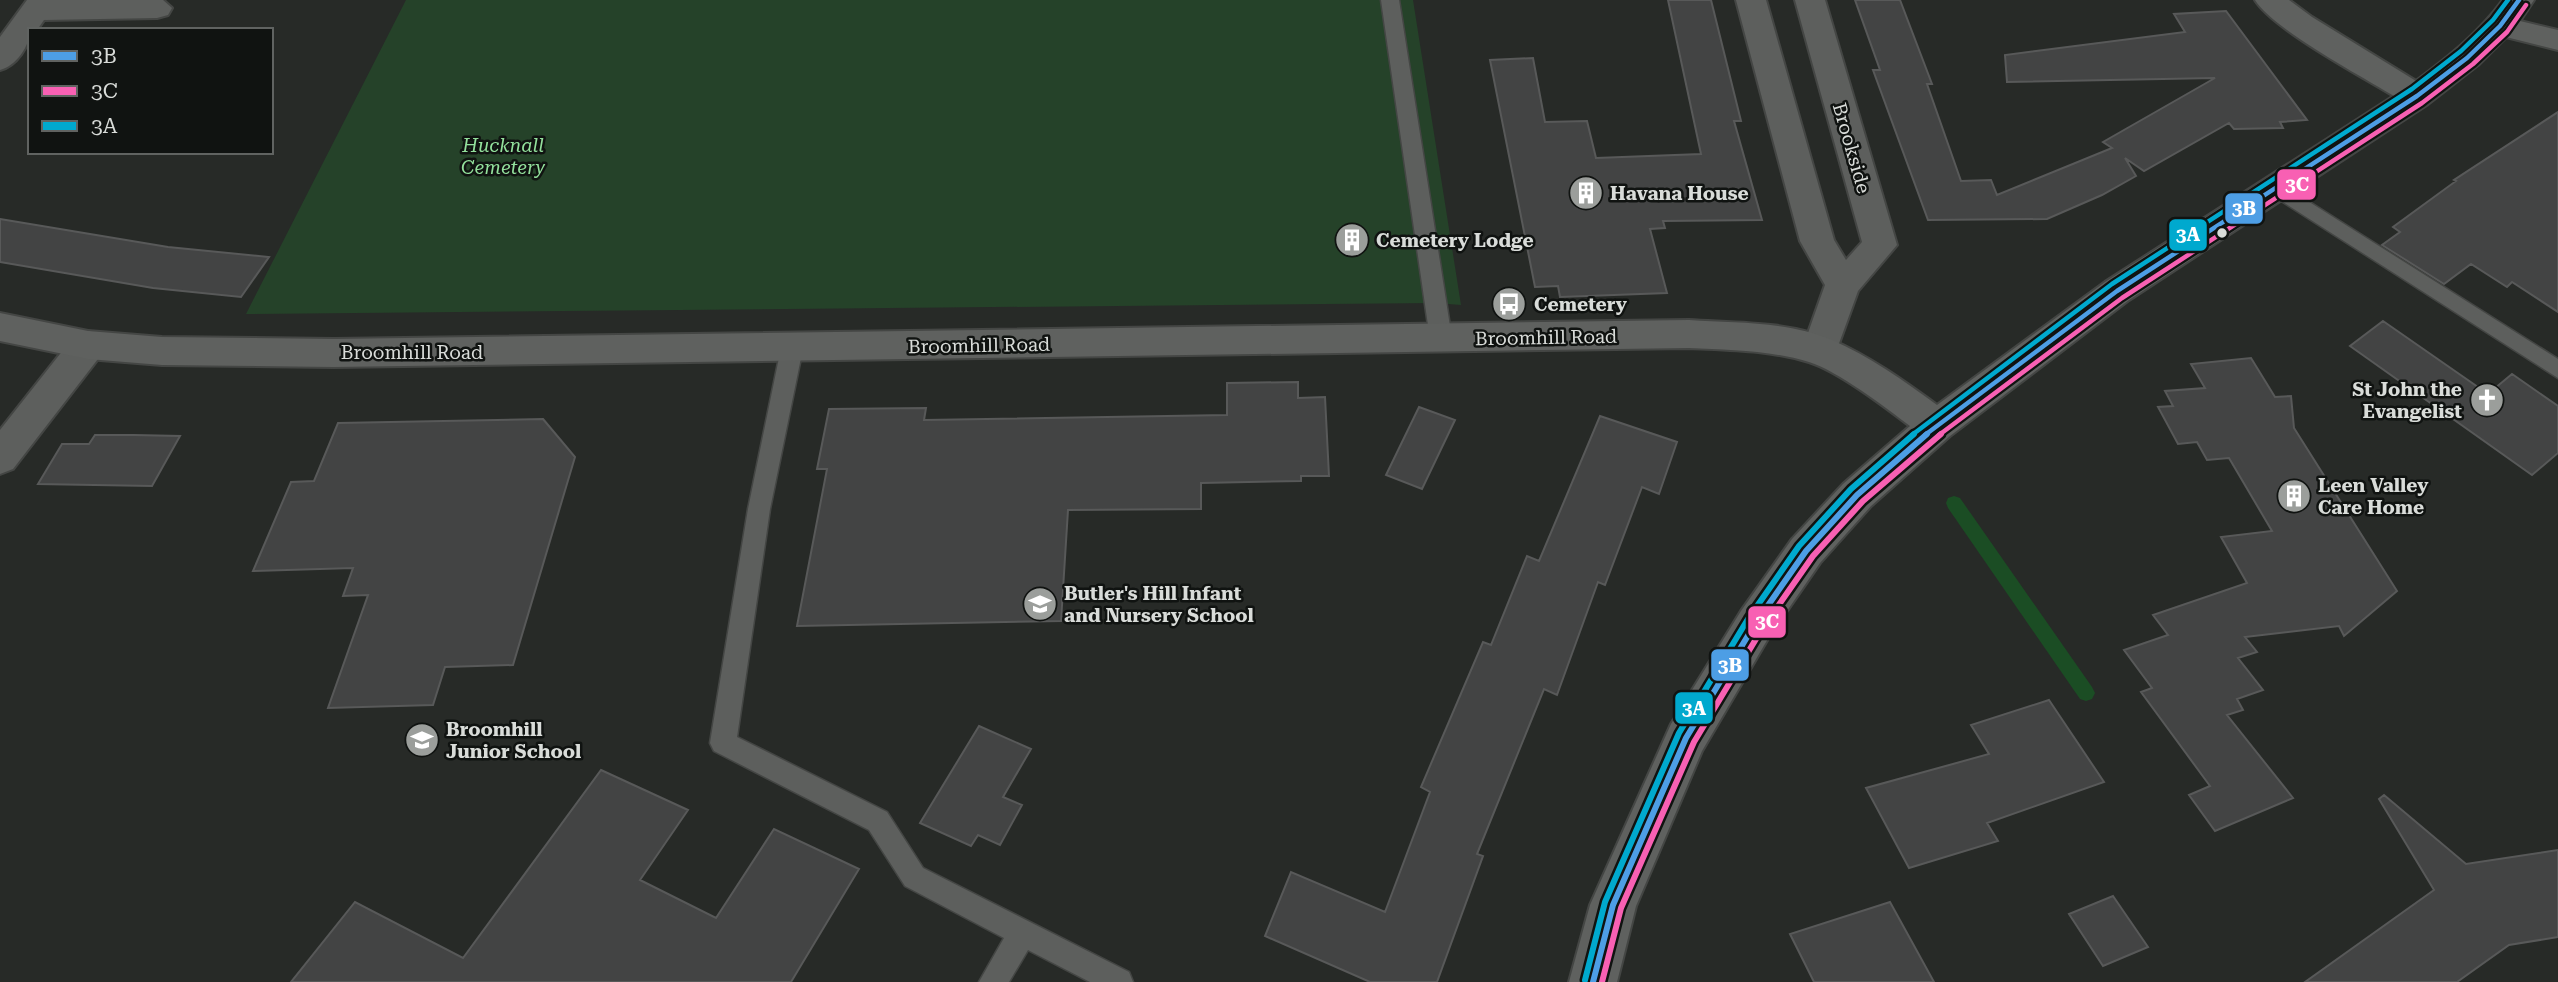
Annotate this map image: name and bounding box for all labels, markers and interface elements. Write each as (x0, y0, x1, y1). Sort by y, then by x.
legend (28, 28, 273, 154)
text: 3B (91, 44, 117, 68)
text: 3C (91, 79, 118, 103)
street label: Brookside (1828, 100, 1875, 196)
text: 3A (91, 114, 118, 138)
park label: Hucknall Cemetery (461, 134, 545, 179)
line badge: 3C (2276, 168, 2317, 201)
text: 3C (2285, 173, 2309, 196)
building icon: Havana House (1567, 174, 1605, 212)
place label: Havana House (1610, 182, 1749, 205)
line badge: 3B (2224, 192, 2264, 225)
text: 3B (2232, 197, 2256, 220)
line badge: 3A (2168, 218, 2208, 252)
building icon: Cemetery Lodge (1333, 221, 1371, 259)
text: 3A (2176, 223, 2200, 246)
unlabelled marker (2215, 226, 2229, 240)
place label: Cemetery Lodge (1376, 229, 1534, 252)
bus stop icon: Cemetery (1490, 285, 1528, 323)
place label: Cemetery (1534, 293, 1628, 316)
street label: Broomhill Road (1475, 325, 1617, 350)
street label: Broomhill Road (908, 333, 1050, 358)
street label: Broomhill Road (341, 341, 483, 364)
place label: St John the Evangelist (2352, 378, 2462, 423)
church icon: St John the Evangelist (2468, 381, 2506, 419)
place label: Leen Valley Care Home (2318, 474, 2429, 519)
building icon: Leen Valley Care Home (2275, 477, 2313, 515)
place label: Butler's Hill Infant and Nursery School (1064, 582, 1254, 627)
school or university icon: Butler's Hill Infant and Nursery School (1021, 585, 1059, 623)
line badge: 3C (1747, 605, 1787, 639)
text: 3C (1755, 610, 1779, 633)
line badge: 3B (1710, 648, 1750, 682)
text: 3B (1718, 654, 1742, 677)
line badge: 3A (1674, 691, 1714, 725)
text: 3A (1682, 697, 1706, 720)
place label: Broomhill Junior School (446, 718, 581, 763)
school or university icon: Broomhill Junior School (403, 721, 441, 759)

